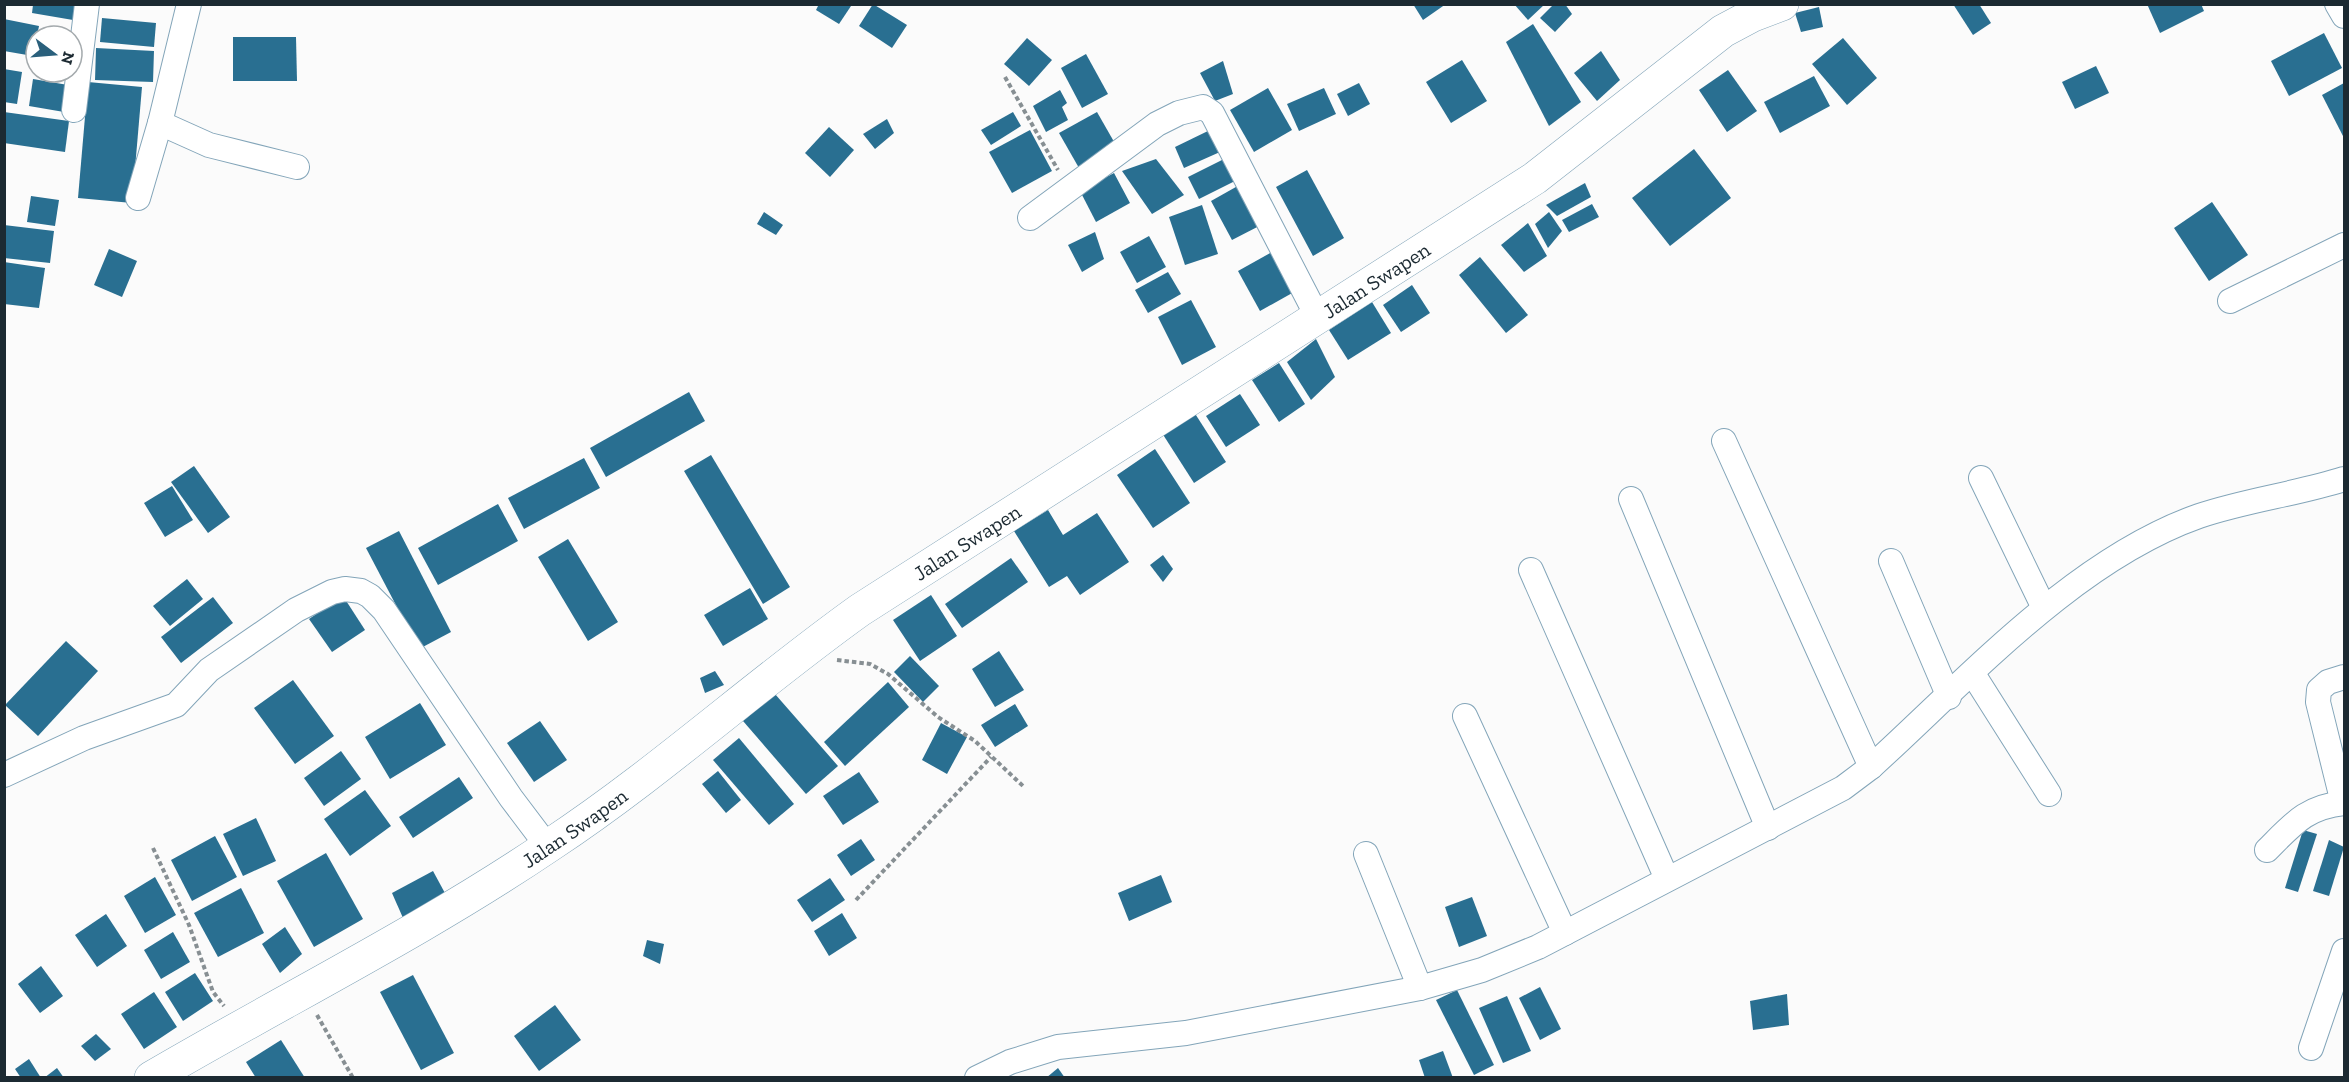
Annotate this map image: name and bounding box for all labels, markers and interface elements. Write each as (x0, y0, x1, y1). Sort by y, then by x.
north arrow (24, 24, 84, 84)
text: N (57, 50, 79, 66)
street label: Jalan Swapen (1318, 236, 1434, 323)
street label: Jalan Swapen (908, 498, 1025, 585)
street label: Jalan Swapen (517, 782, 632, 873)

